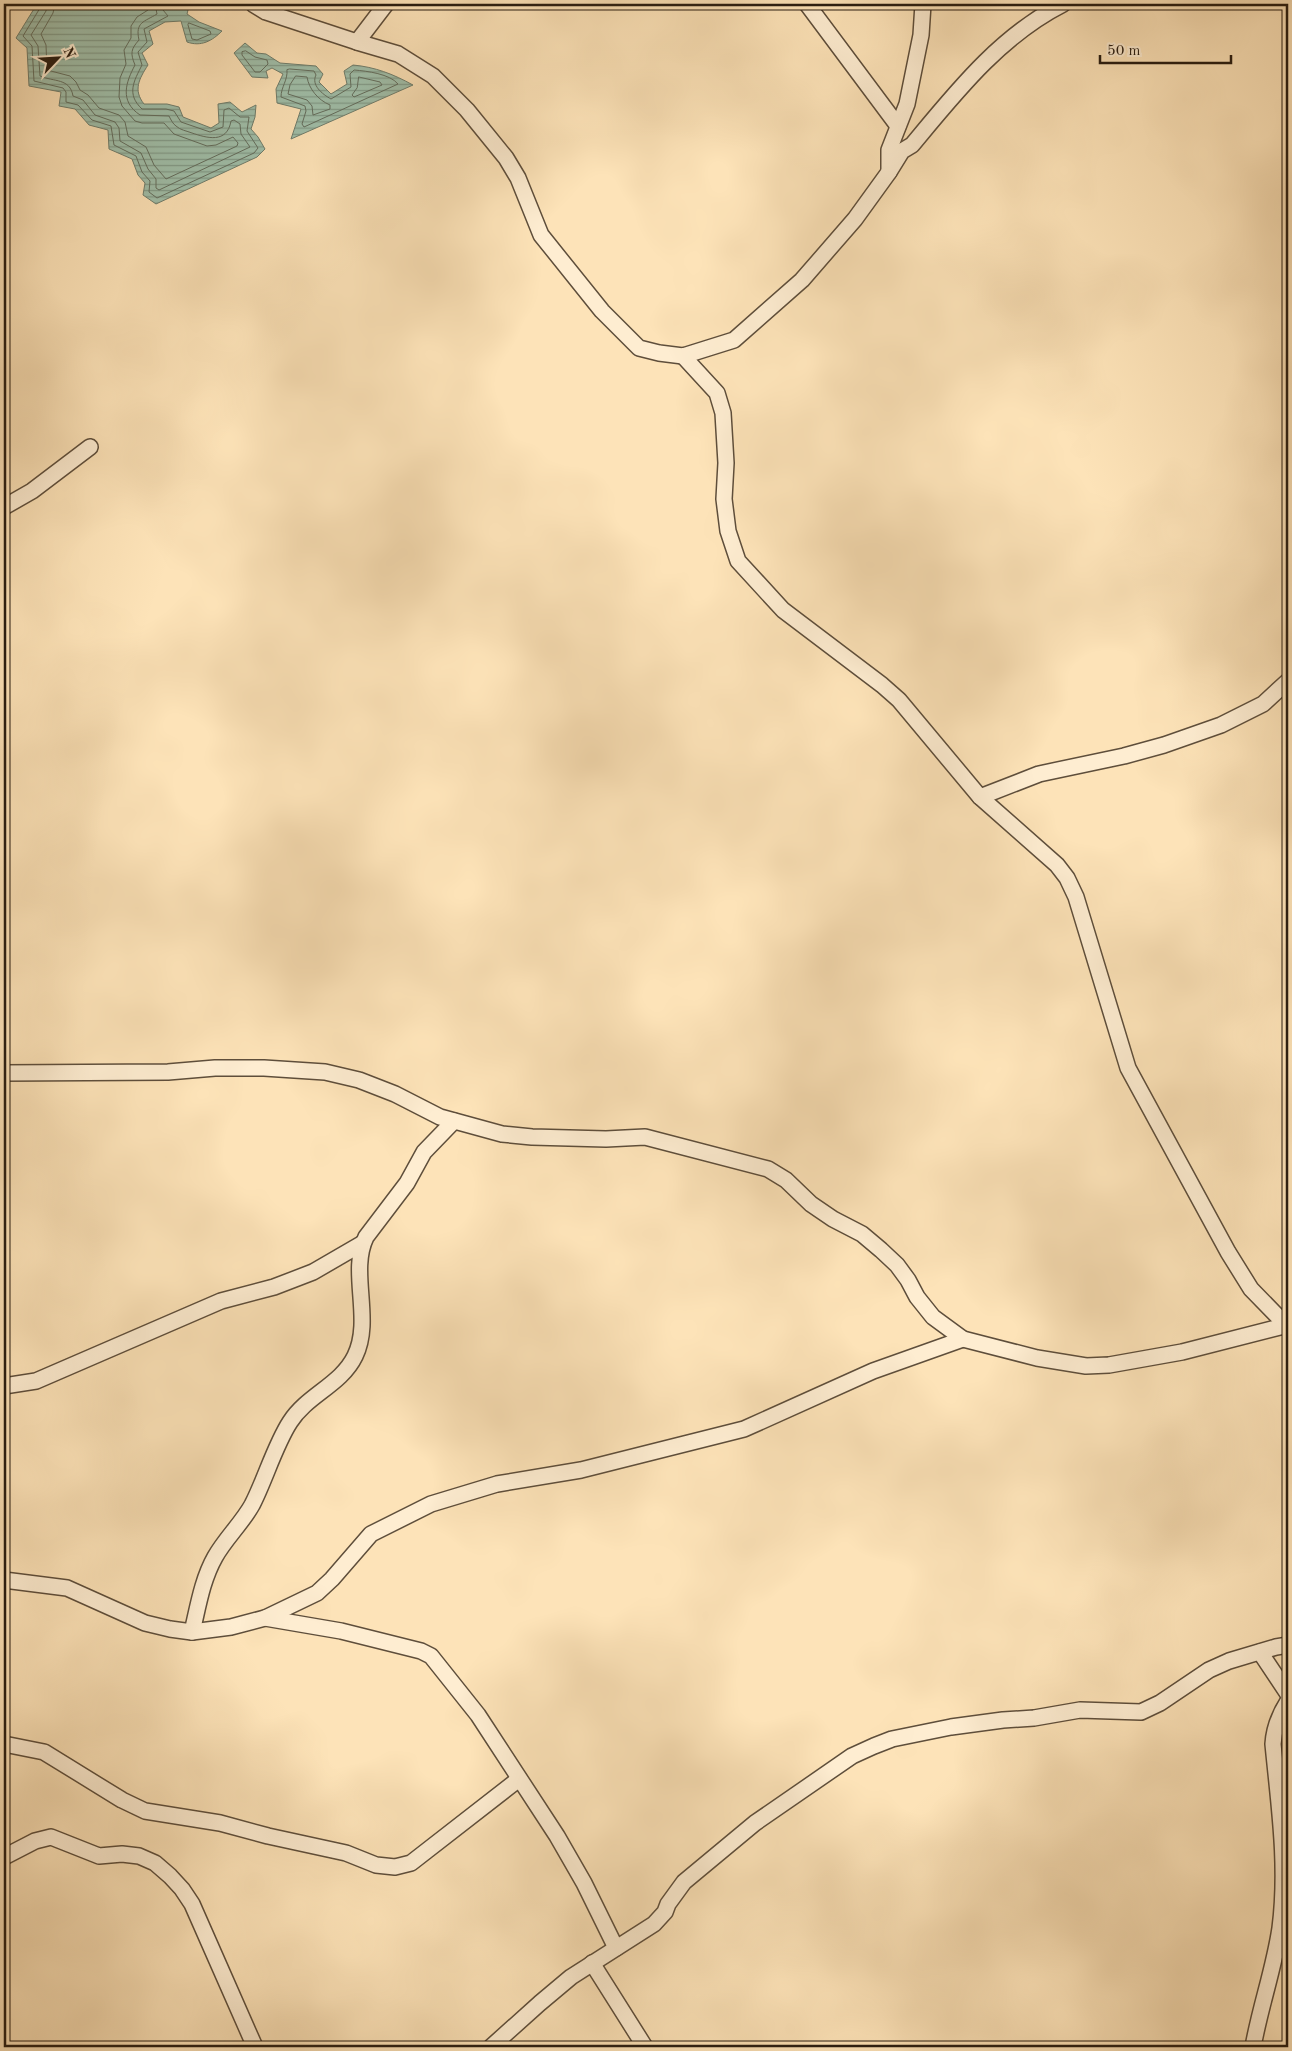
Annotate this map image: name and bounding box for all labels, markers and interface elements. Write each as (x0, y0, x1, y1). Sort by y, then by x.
north arrow (32, 32, 82, 82)
scale bar (1100, 32, 1231, 64)
text: 50 m (1107, 44, 1141, 59)
text: N (60, 45, 78, 61)

